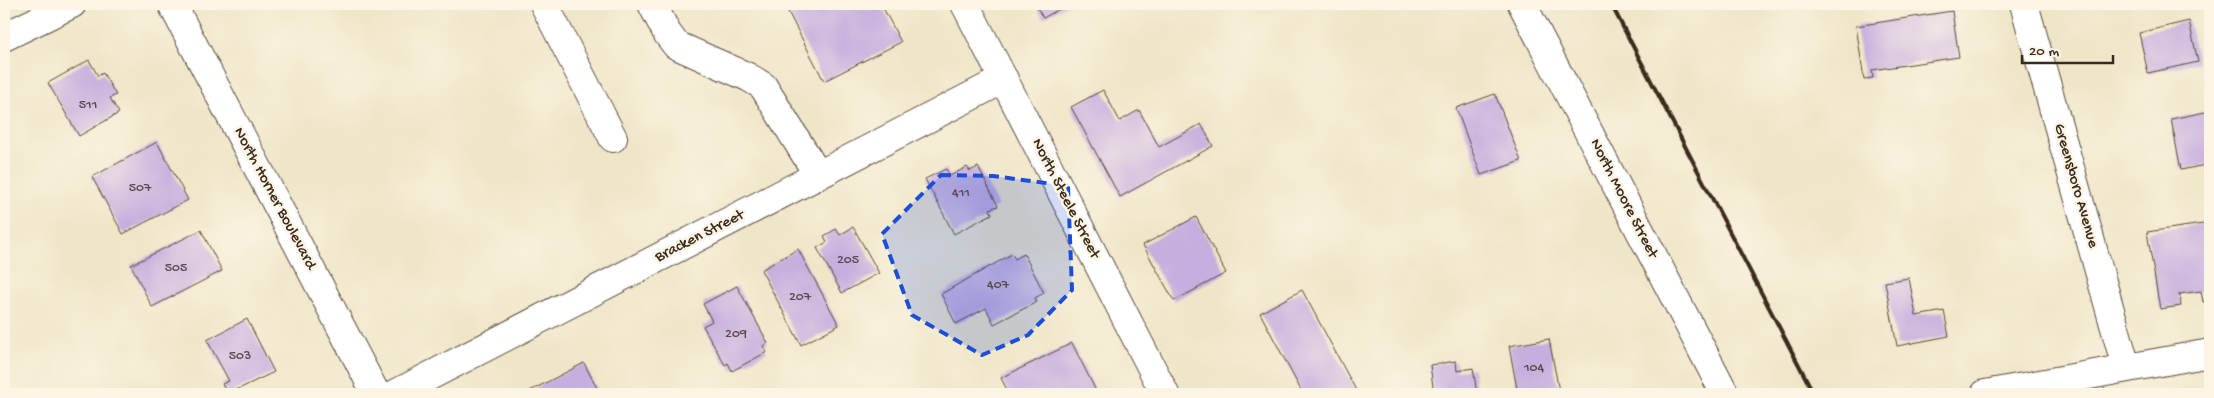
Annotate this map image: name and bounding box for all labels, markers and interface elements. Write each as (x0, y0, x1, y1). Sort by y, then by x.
scale bar (2022, 32, 2113, 64)
text: 20 m (2029, 43, 2059, 61)
house number: 511 (79, 97, 97, 114)
street label: Greensboro Avenue (2048, 122, 2102, 251)
street label: North Horner Boulevard (228, 125, 320, 275)
street label: North Steele Street (1027, 136, 1104, 263)
street label: North Moore Street (1585, 136, 1662, 263)
house number: 507 (129, 180, 152, 197)
house number: 411 (952, 185, 970, 202)
street label: Bracken Street (651, 206, 749, 268)
house number: 205 (837, 252, 859, 269)
house number: 505 (165, 260, 187, 277)
house number: 407 (987, 277, 1010, 294)
house number: 207 (789, 289, 812, 306)
house number: 209 (725, 326, 747, 343)
house number: 503 (229, 348, 251, 365)
house number: 104 (1523, 360, 1544, 377)

